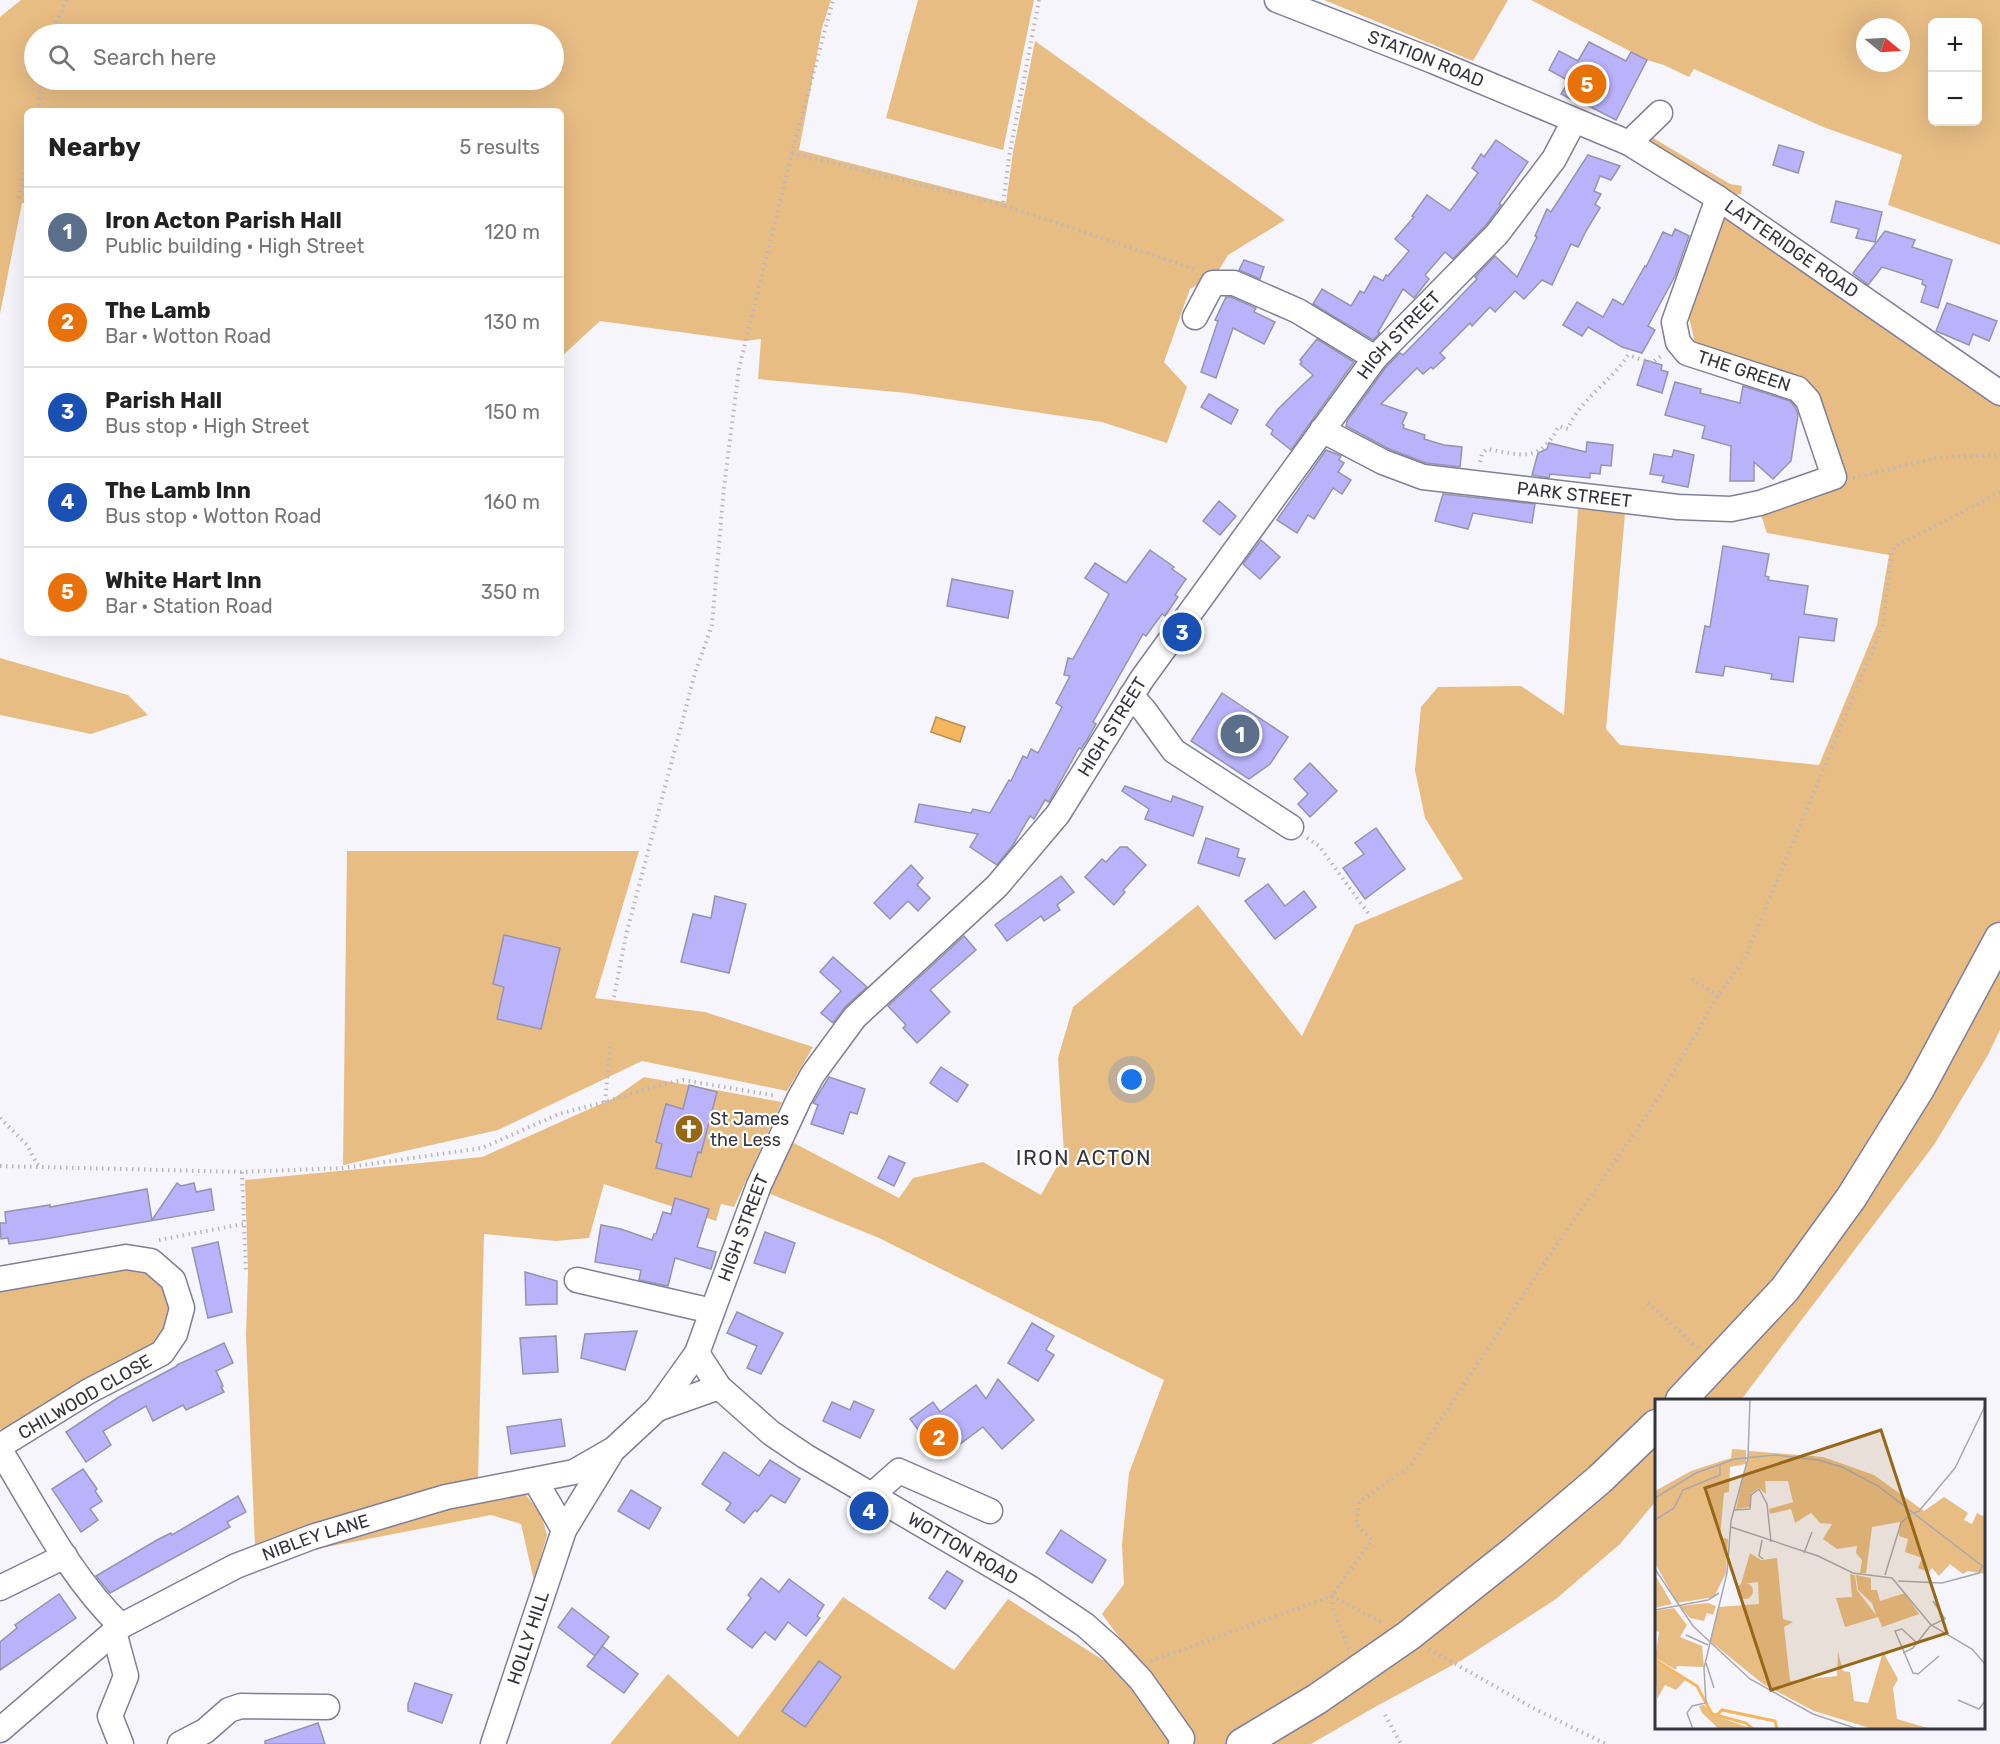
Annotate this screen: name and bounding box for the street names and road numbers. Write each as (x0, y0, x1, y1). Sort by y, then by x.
street label: STATION ROAD (1364, 26, 1487, 92)
street label: LATTERIDGE ROAD (1720, 195, 1863, 303)
street label: HIGH STREET (1352, 287, 1445, 384)
street label: THE GREEN (1694, 346, 1794, 396)
street label: PARK STREET (1516, 477, 1633, 512)
street label: HIGH STREET (1073, 673, 1151, 781)
street label: HIGH STREET (713, 1171, 774, 1285)
street label: CHILWOOD CLOSE (14, 1350, 156, 1444)
street label: WOTTON ROAD (904, 1508, 1022, 1590)
street label: NIBLEY LANE (259, 1510, 372, 1566)
street label: HOLLY HILL (503, 1588, 554, 1687)

